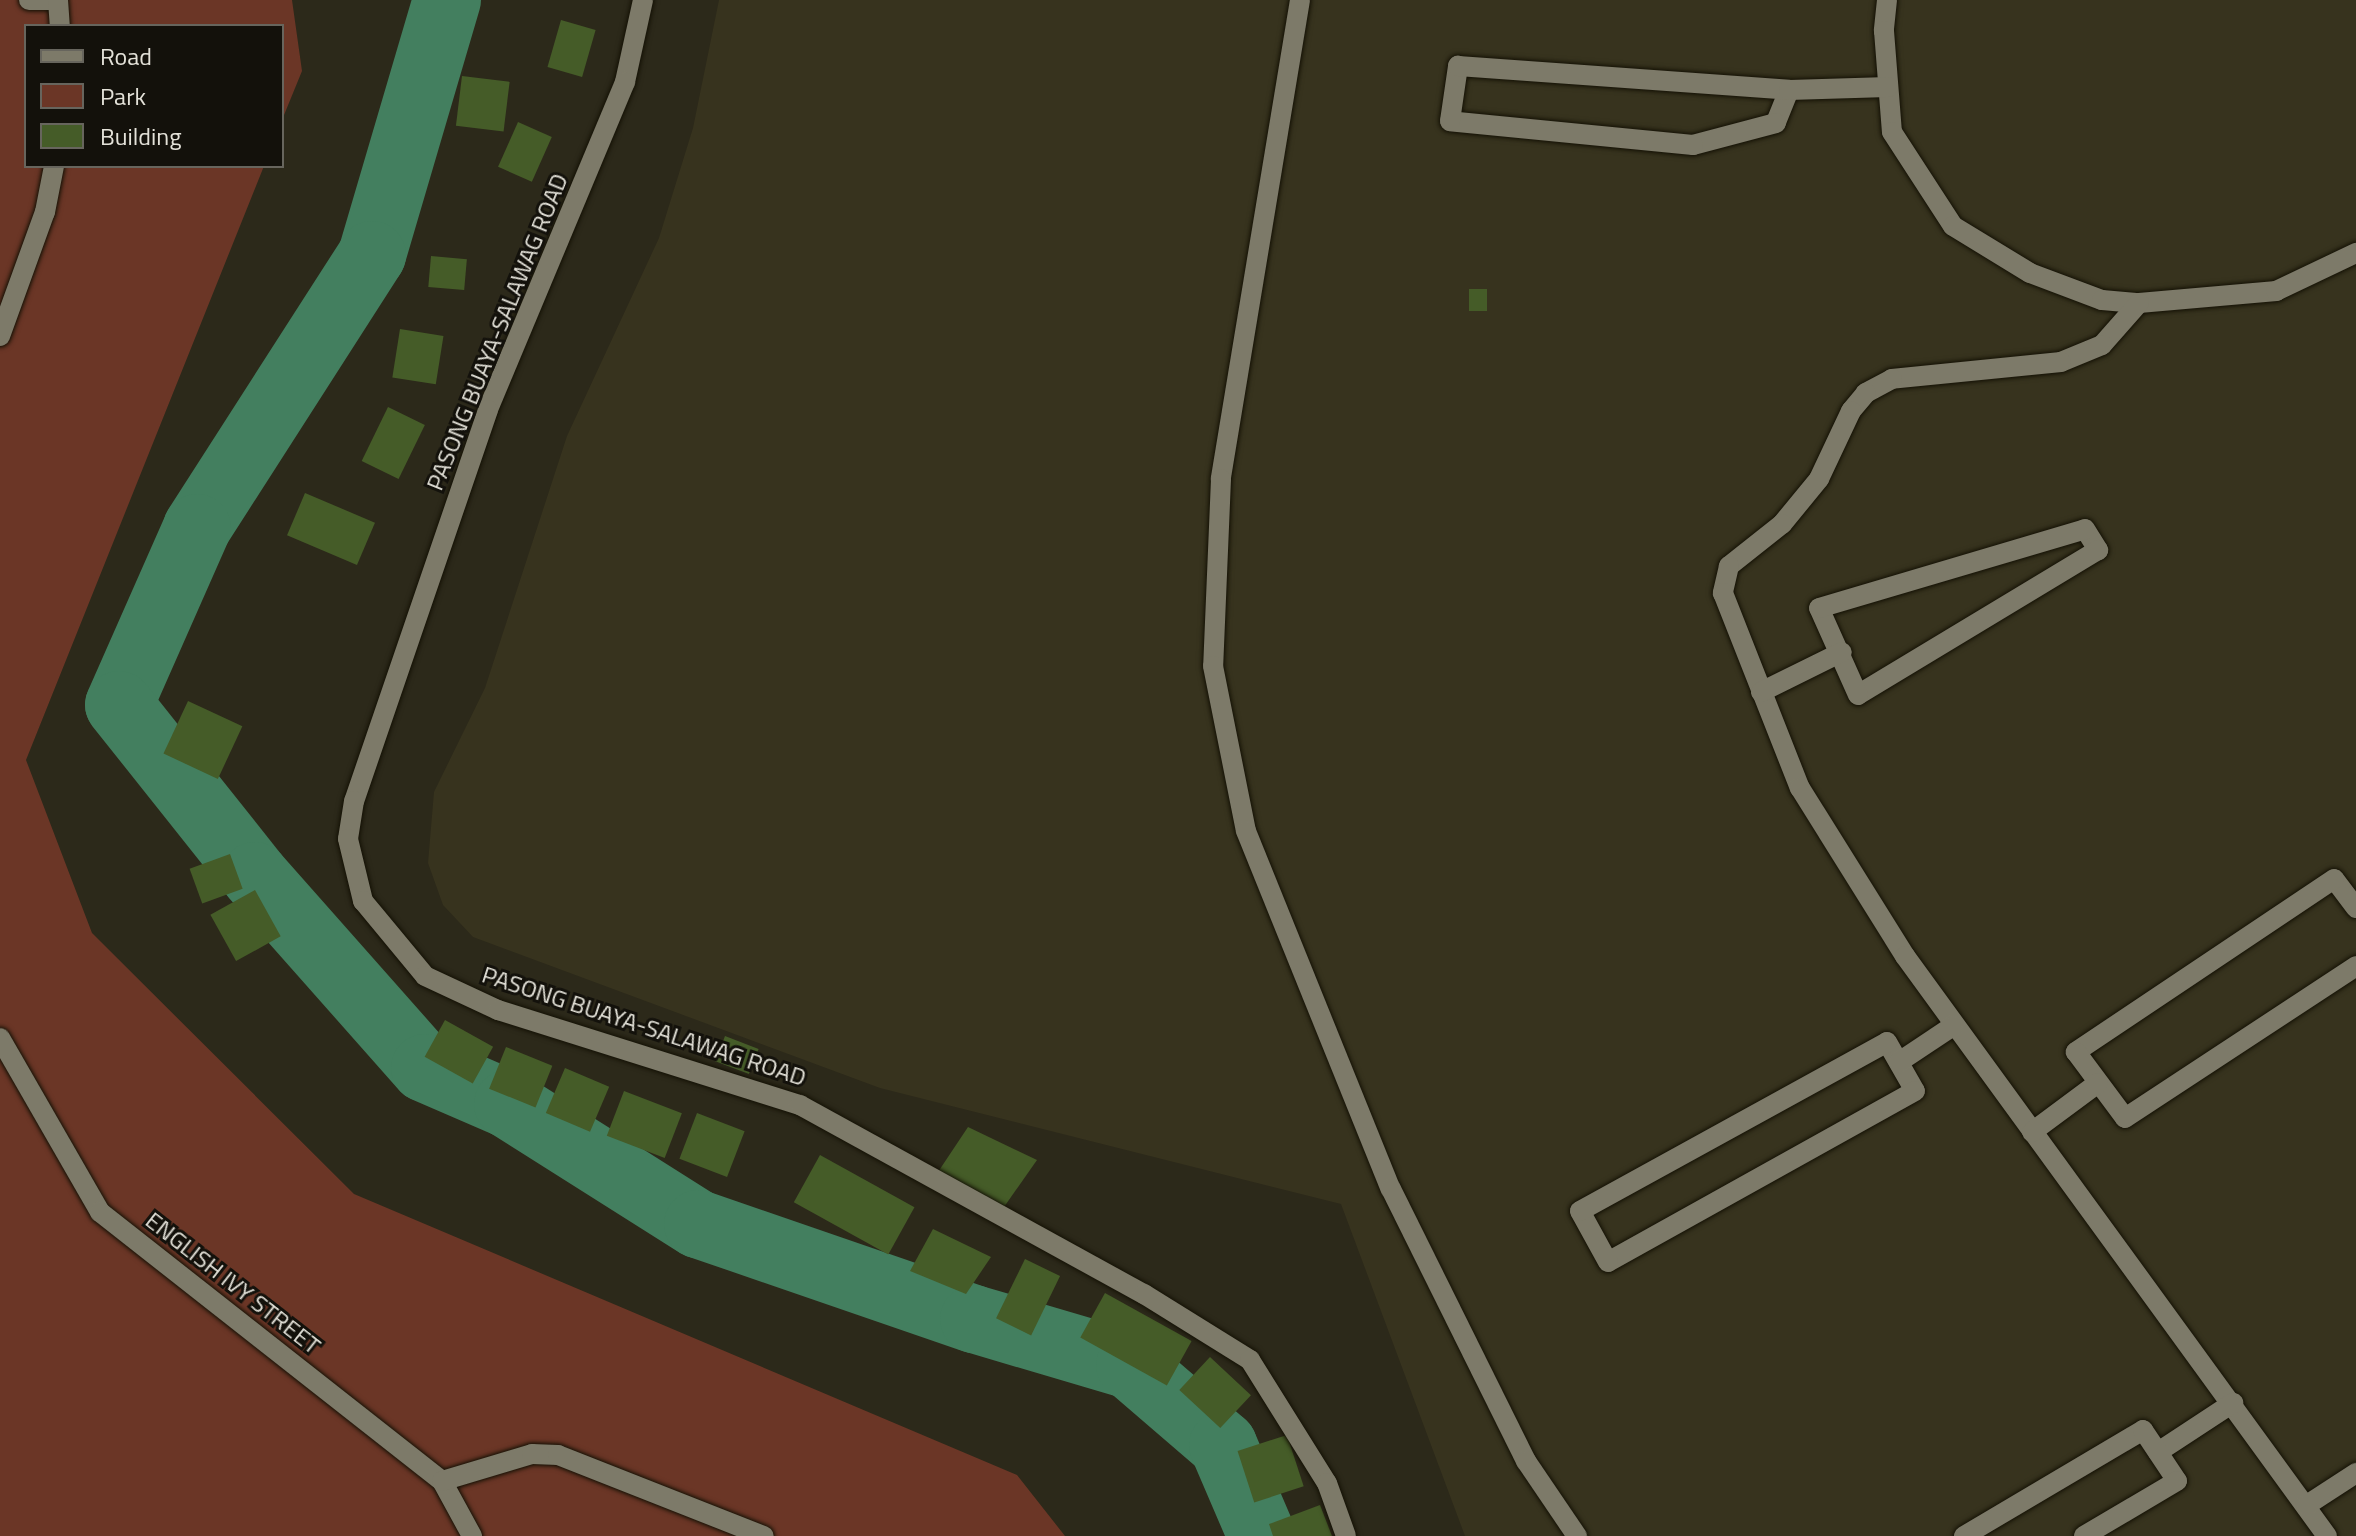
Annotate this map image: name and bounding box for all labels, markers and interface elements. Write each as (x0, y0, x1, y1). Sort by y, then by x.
legend (24, 24, 284, 168)
text: Road (100, 38, 152, 74)
text: Park (100, 78, 146, 114)
text: Building (100, 118, 182, 154)
street label: PASONG BUAYA-SALAWAG ROAD (420, 169, 574, 495)
street label: PASONG BUAYA-SALAWAG ROAD (478, 960, 810, 1092)
street label: ENGLISH IVY STREET (140, 1206, 326, 1360)

